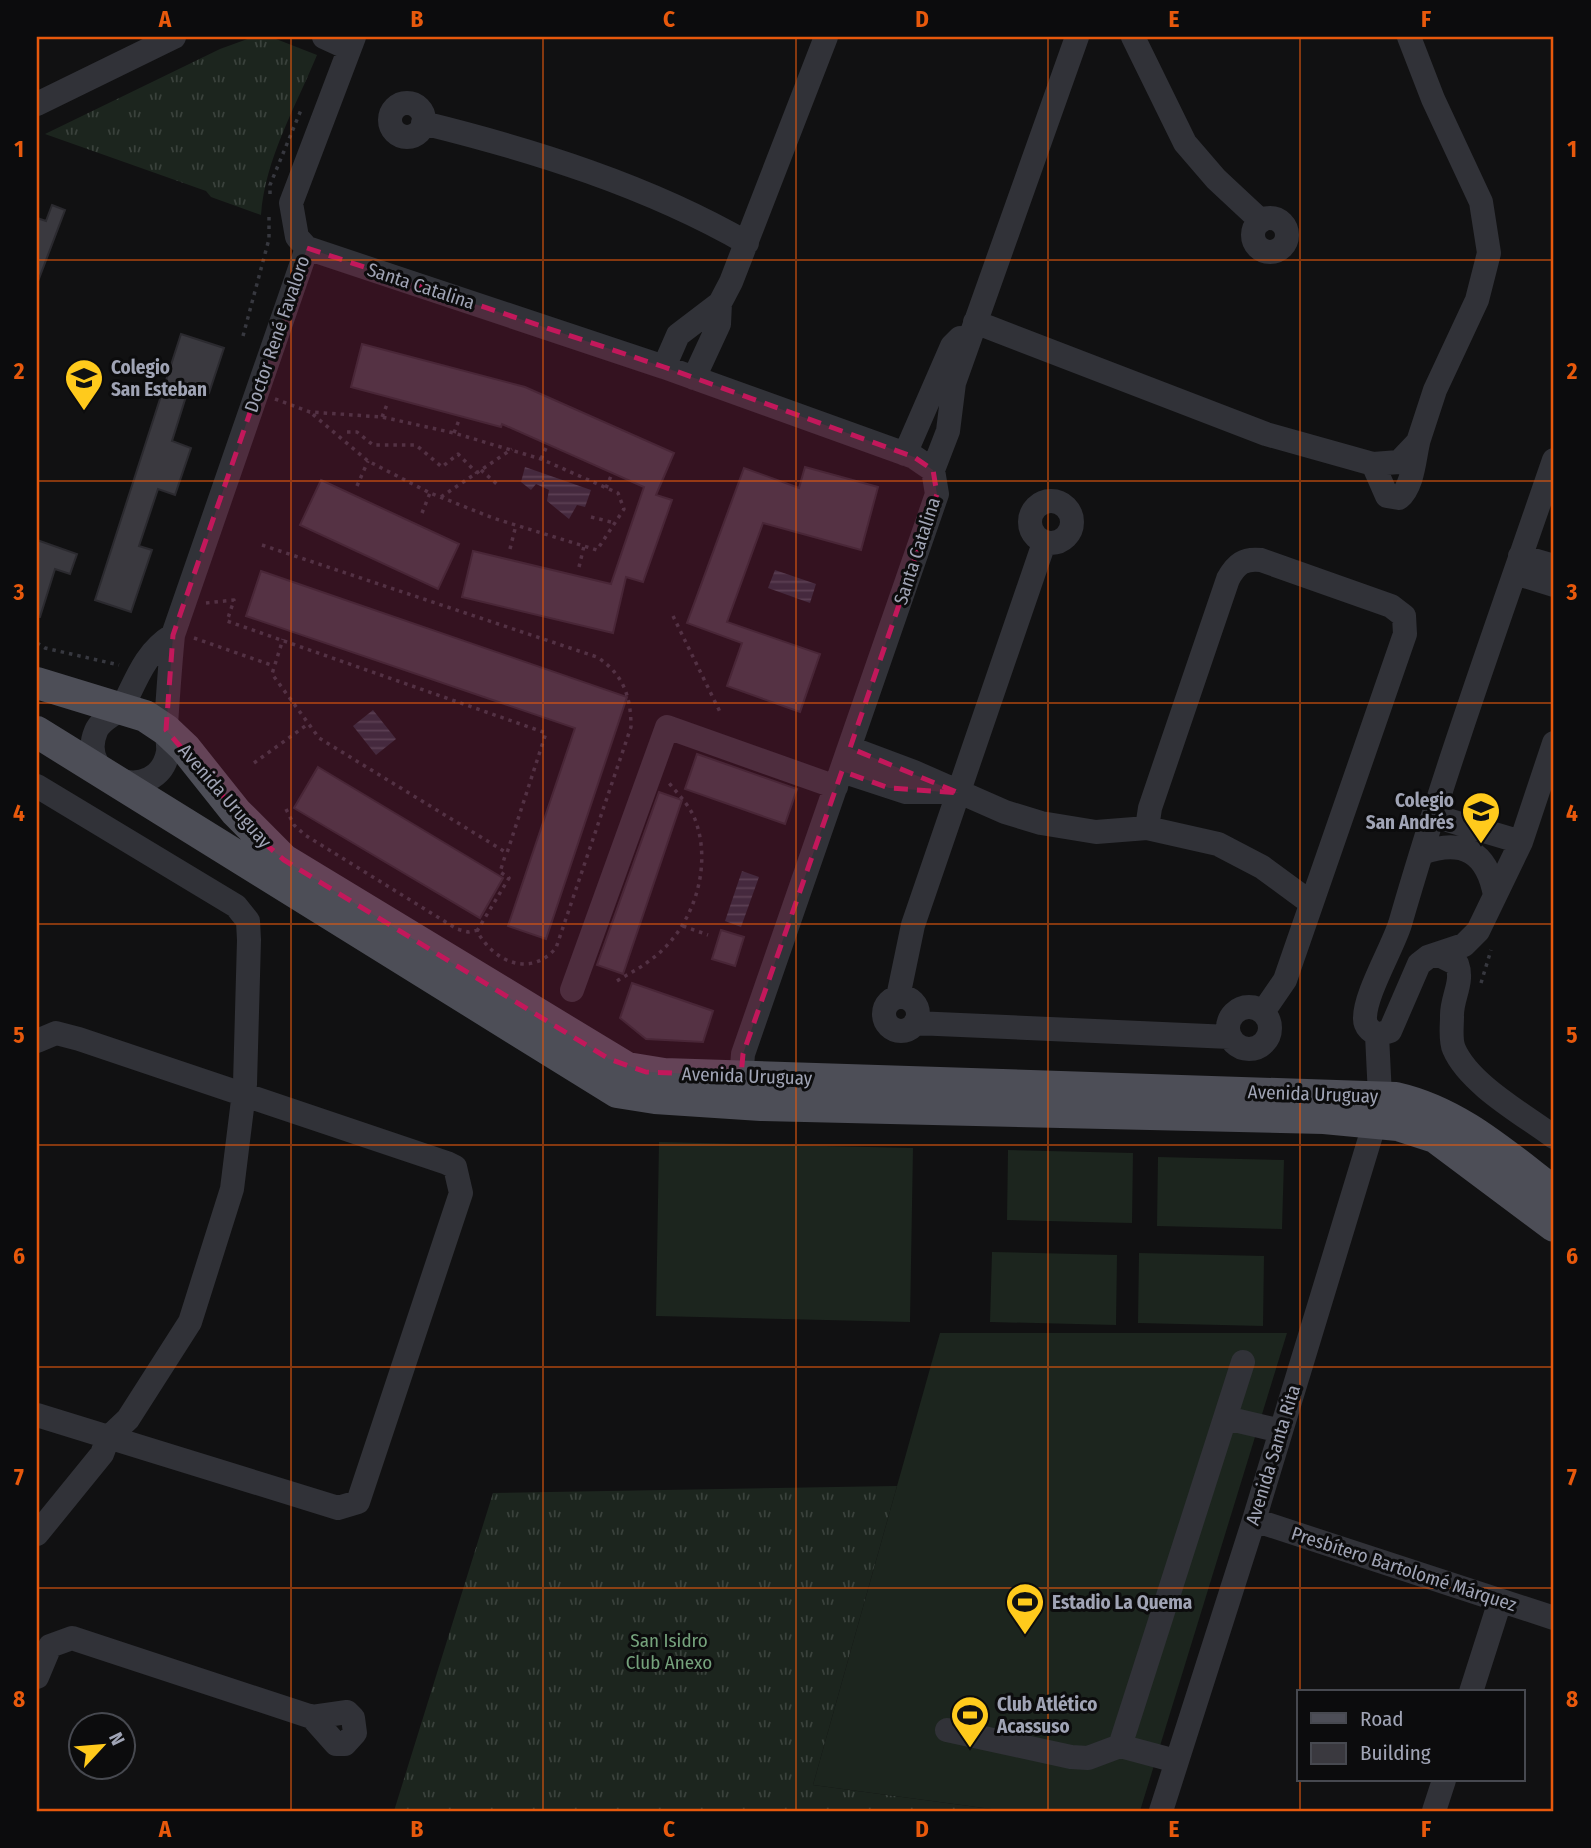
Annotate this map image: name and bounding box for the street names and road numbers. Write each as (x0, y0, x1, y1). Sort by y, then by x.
street label: Doctor René Favaloro (239, 253, 315, 415)
street label: Santa Catalina (364, 258, 478, 314)
street label: Santa Catalina (889, 494, 945, 608)
street label: Avenida Uruguay (174, 739, 277, 853)
street label: Avenida Uruguay (681, 1062, 813, 1090)
street label: Avenida Uruguay (1247, 1080, 1379, 1108)
street label: Avenida Santa Rita (1241, 1382, 1305, 1528)
street label: Presbítero Bartolomé Márquez (1289, 1522, 1520, 1616)

